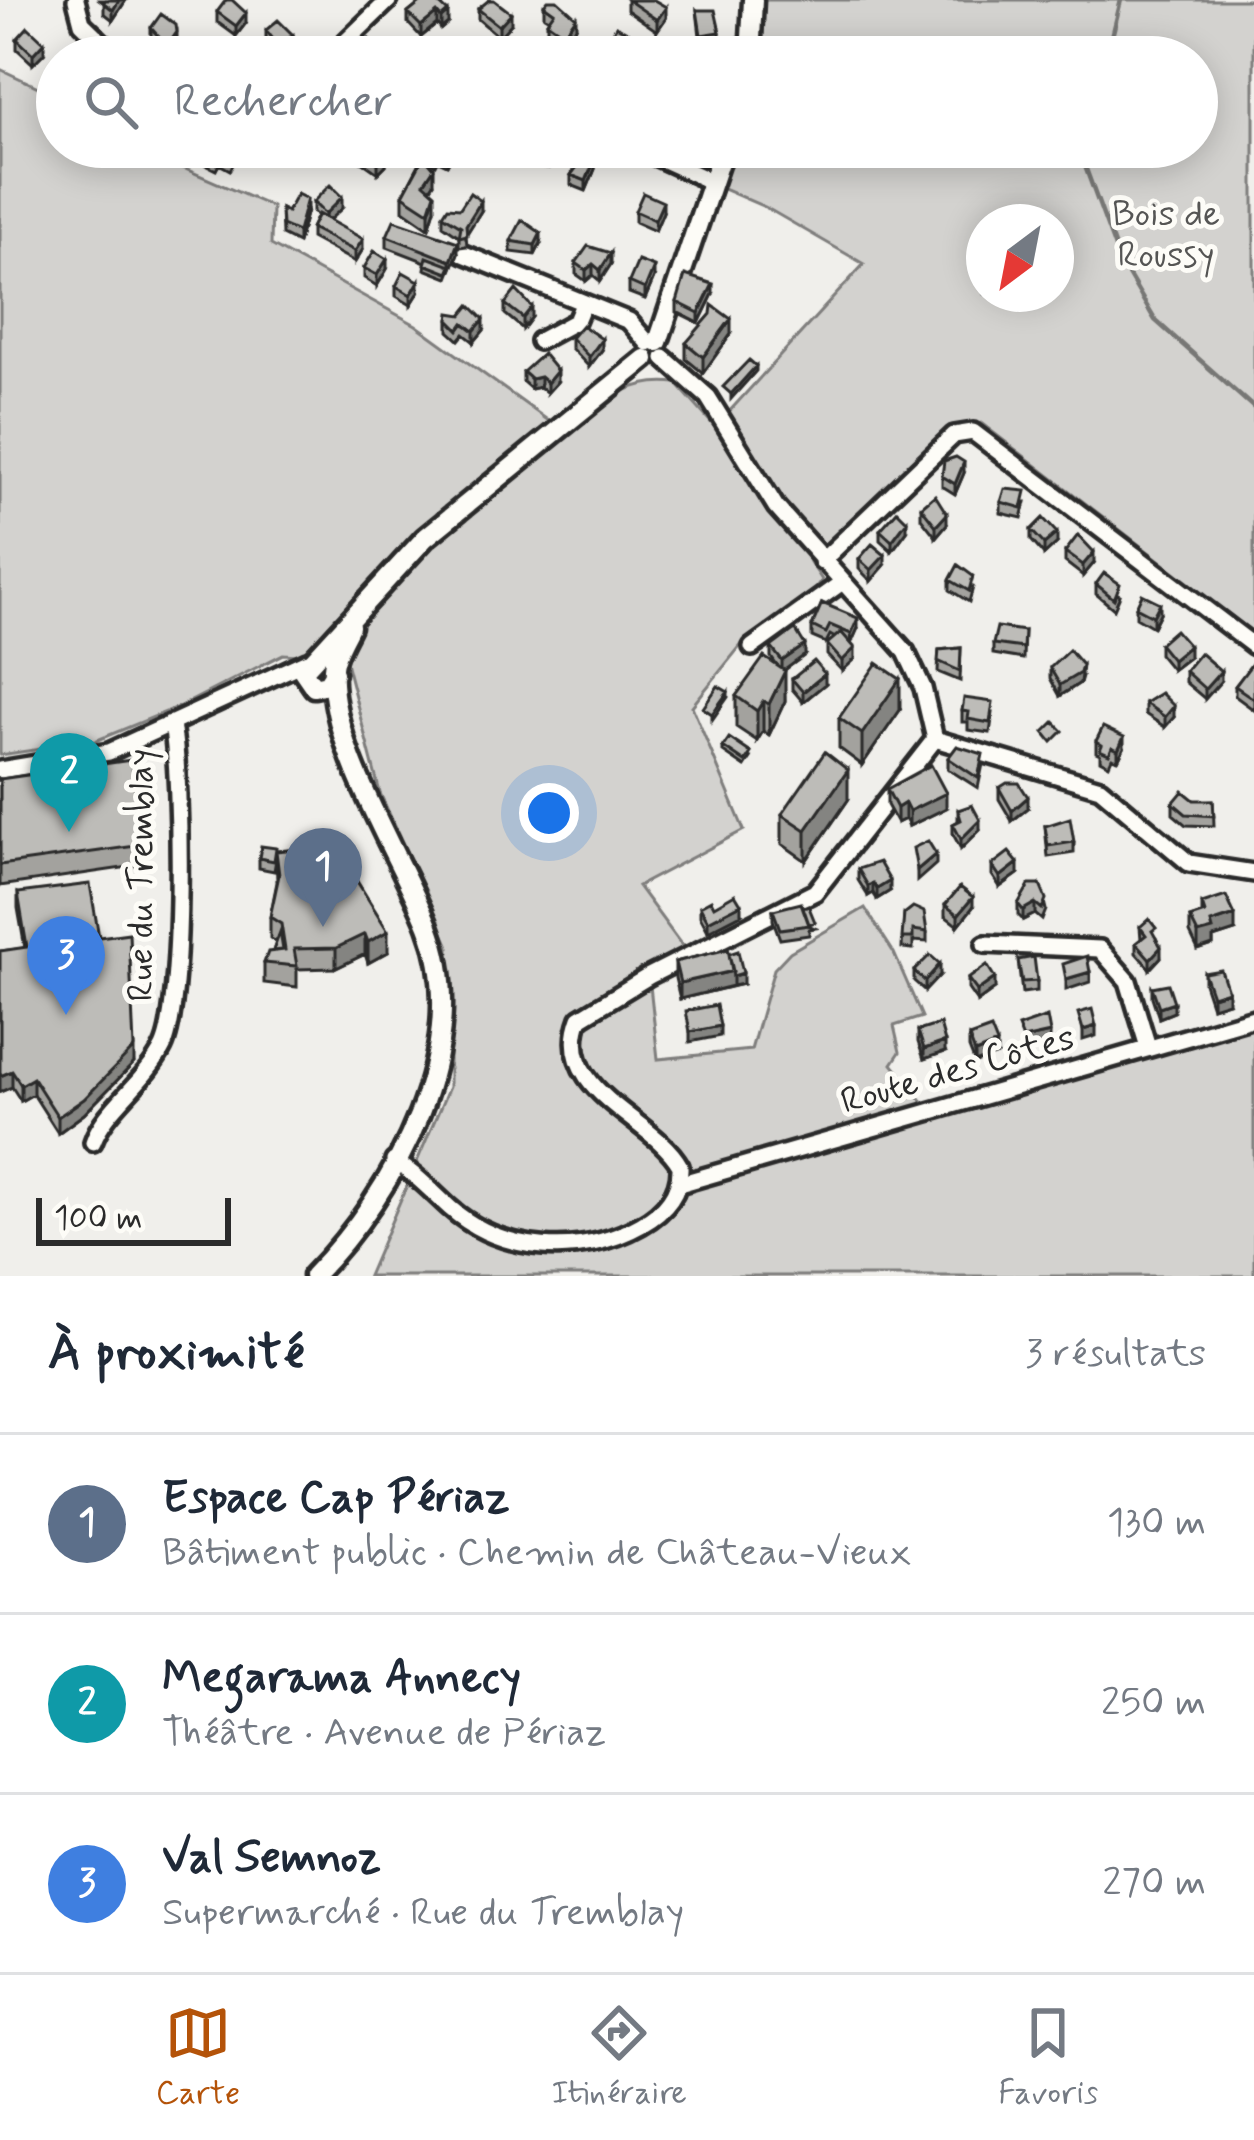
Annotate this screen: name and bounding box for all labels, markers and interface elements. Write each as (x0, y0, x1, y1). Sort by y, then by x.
search box (36, 36, 1218, 168)
icon: search (78, 69, 144, 135)
text: Rechercher (174, 73, 393, 132)
park label: Bois de Roussy (1112, 192, 1220, 280)
north arrow (966, 204, 1074, 312)
pin: 2 (30, 733, 108, 832)
street label: Rue du Tremblay (119, 749, 166, 1001)
your location (519, 783, 579, 843)
pin: 1 (284, 828, 362, 927)
pin: 3 (27, 916, 105, 1015)
street label: Route des Côtes (836, 1015, 1080, 1127)
scale bar (36, 1192, 231, 1245)
text: 100 m (54, 1197, 143, 1241)
text: À proximité (48, 1321, 304, 1387)
text: 3 résultats (1025, 1329, 1206, 1380)
text: Espace Cap Périaz (162, 1469, 510, 1528)
text: 1 (78, 1498, 96, 1549)
text: 130 m (1107, 1498, 1206, 1549)
text: Bâtiment public · Chemin de Château-Vieux (162, 1528, 911, 1579)
text: Megarama Annecy (162, 1649, 521, 1708)
text: 2 (77, 1678, 97, 1729)
text: 250 m (1101, 1678, 1206, 1729)
text: Théâtre · Avenue de Périaz (162, 1708, 606, 1759)
text: Val Semnoz (162, 1829, 381, 1888)
text: 3 (78, 1858, 96, 1909)
text: 270 m (1102, 1858, 1206, 1909)
text: Supermarché · Rue du Tremblay (162, 1888, 684, 1939)
tab: Carte (156, 2000, 240, 2116)
tab: Itinéraire (551, 2000, 687, 2116)
tab: Favoris (998, 2000, 1098, 2116)

